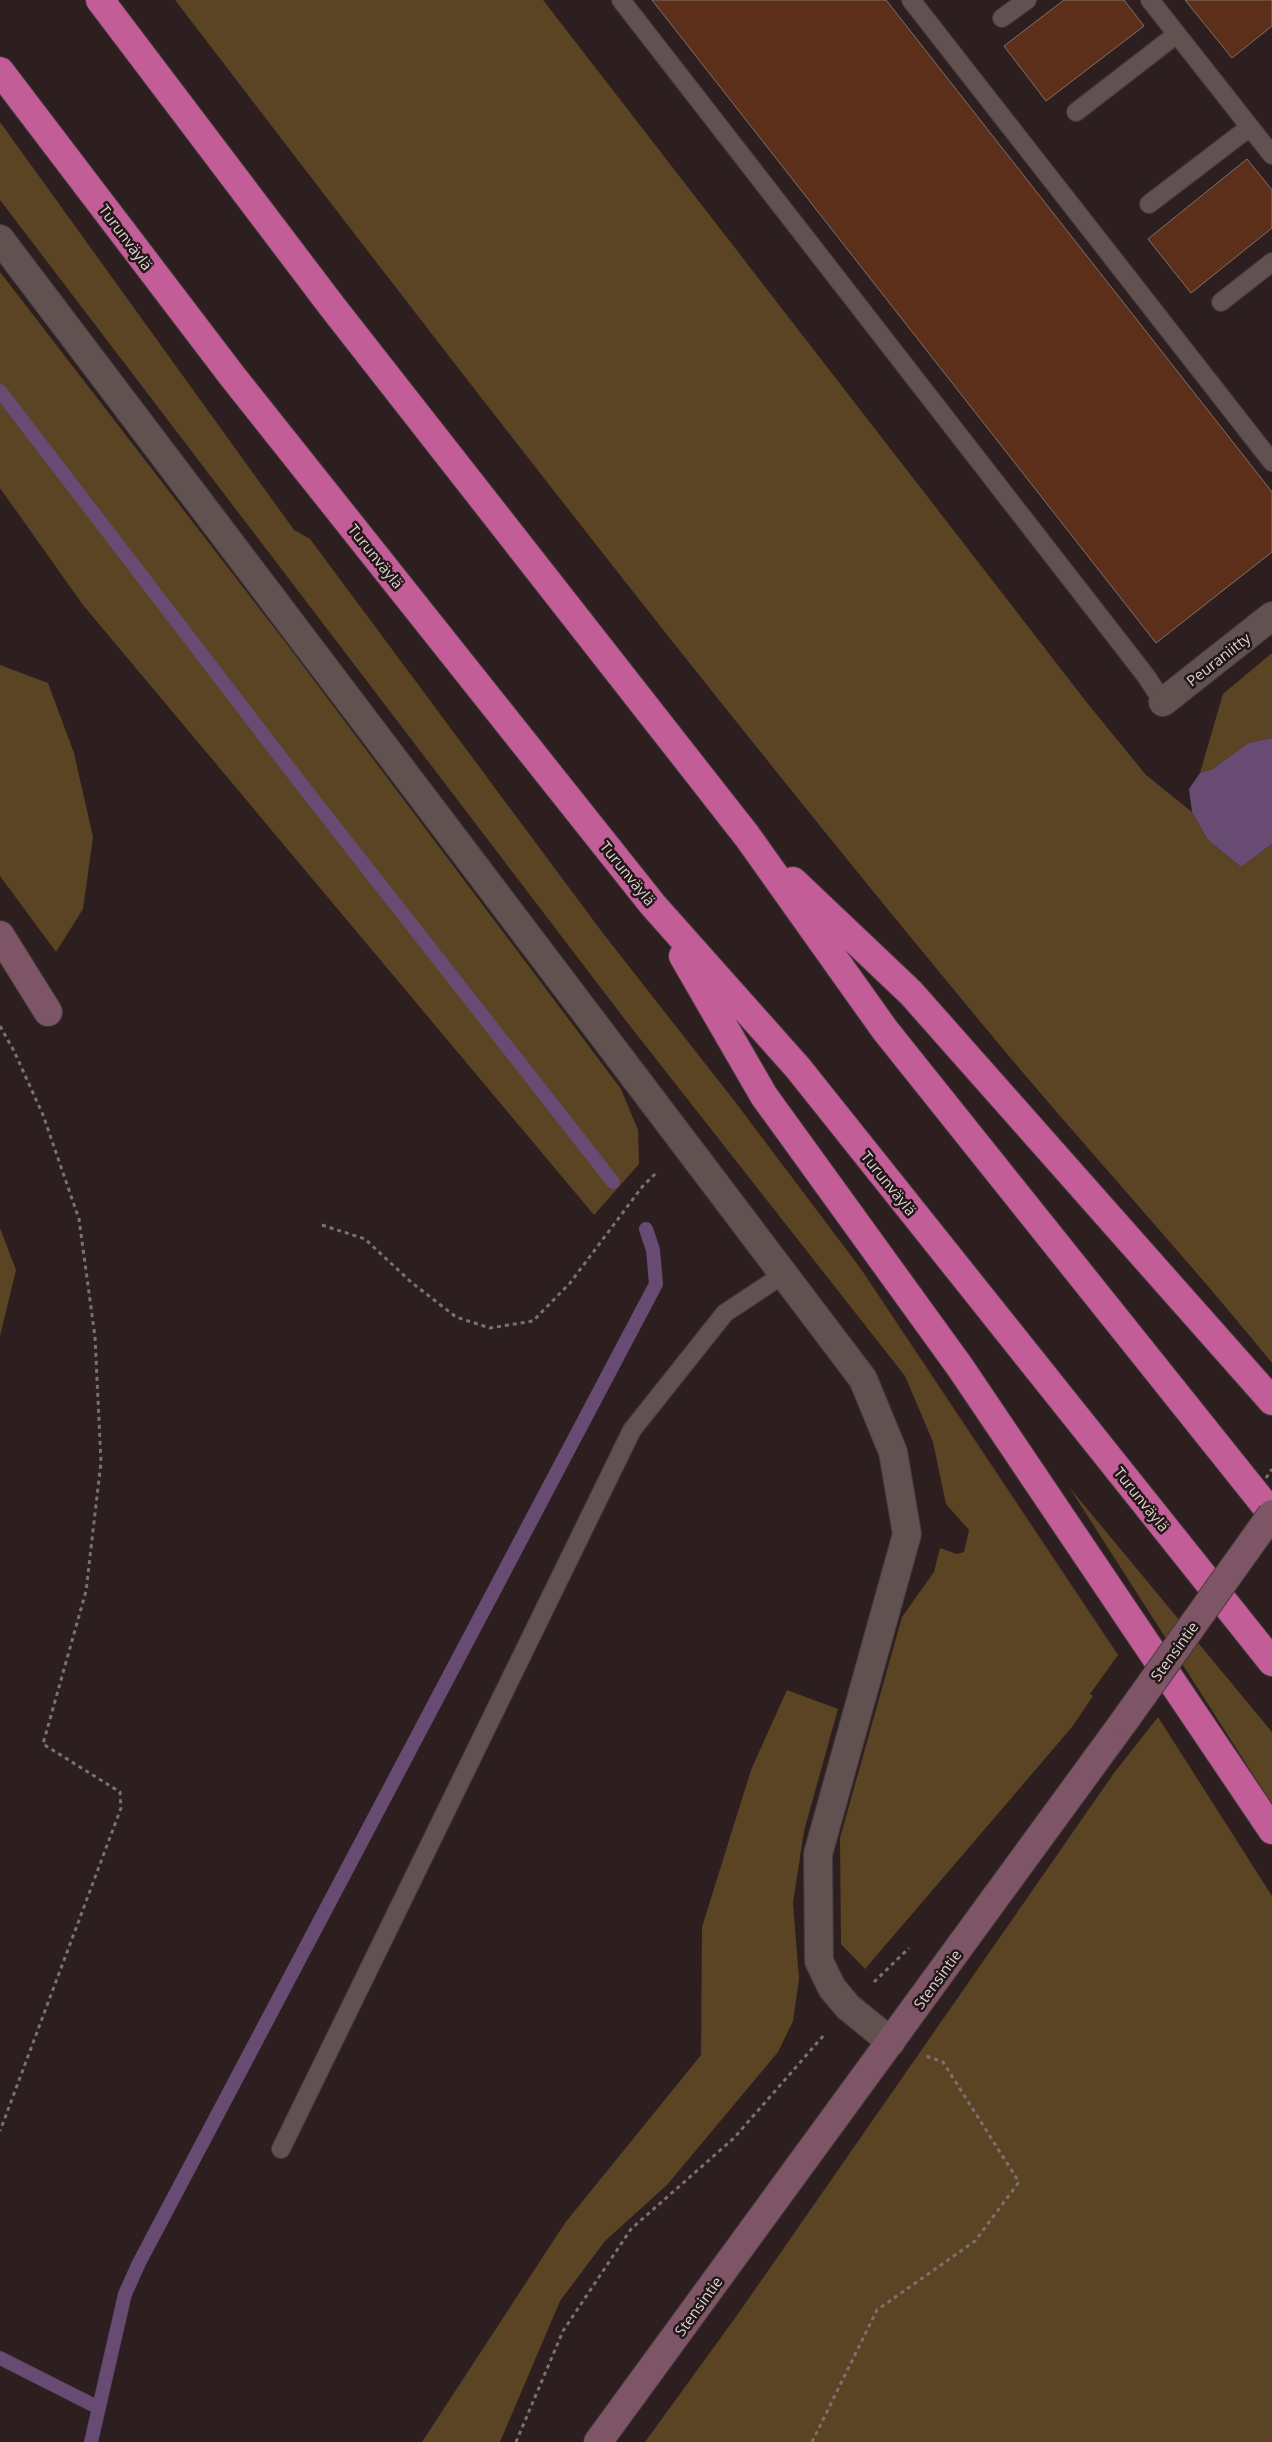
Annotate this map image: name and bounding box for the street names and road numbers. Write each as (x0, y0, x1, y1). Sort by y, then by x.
street label: Turunväylä (95, 200, 157, 274)
street label: Turunväylä (344, 520, 408, 592)
street label: Peuraniitty (1182, 627, 1255, 690)
street label: Turunväylä (596, 837, 660, 909)
street label: Turunväylä (857, 1147, 921, 1219)
street label: Turunväylä (1110, 1463, 1174, 1535)
street label: Stensintie (1146, 1617, 1202, 1685)
street label: Stensintie (909, 1945, 965, 2013)
street label: Stensintie (670, 2272, 726, 2340)

